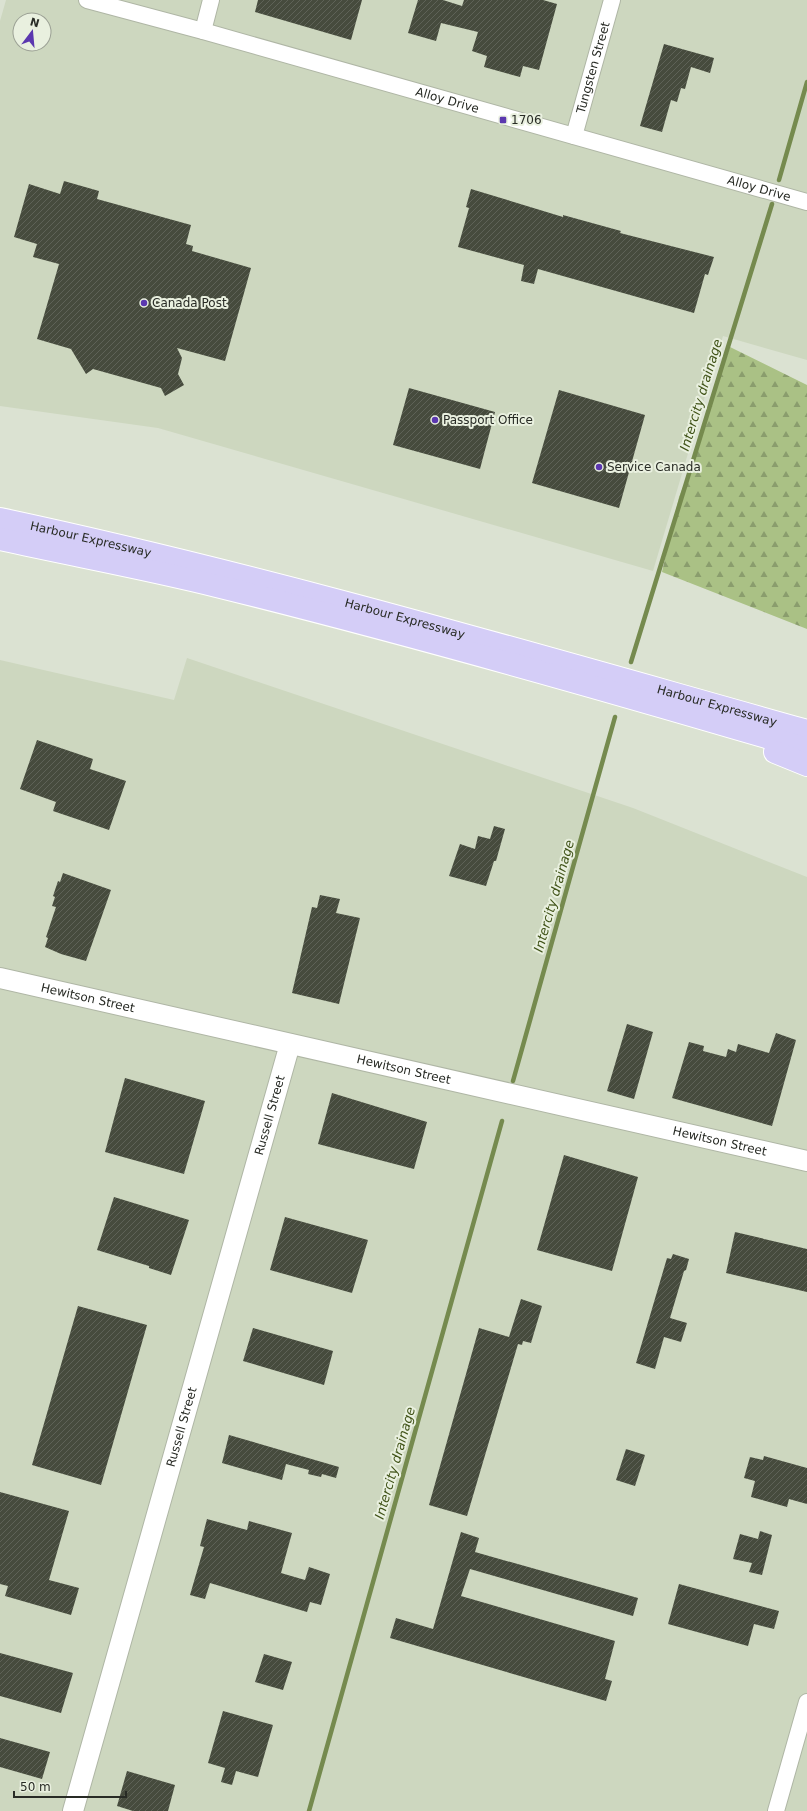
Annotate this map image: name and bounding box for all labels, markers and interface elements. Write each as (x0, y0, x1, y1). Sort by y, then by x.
north arrow (12, 12, 52, 52)
text: N (28, 15, 41, 30)
street label: Tungsten Street (573, 20, 613, 116)
street label: Alloy Drive (414, 85, 481, 116)
place label: 1706 (511, 113, 542, 127)
marker: 1706 (498, 115, 508, 125)
street label: Alloy Drive (726, 173, 792, 204)
place label: Canada Post (152, 296, 227, 310)
marker: Canada Post (139, 298, 149, 308)
water label: Intercity drainage (677, 337, 725, 453)
place label: Passport Office (443, 413, 533, 427)
marker: Passport Office (430, 415, 440, 425)
place label: Service Canada (607, 460, 701, 474)
marker: Service Canada (594, 462, 604, 472)
street label: Harbour Expressway (29, 519, 153, 560)
street label: Harbour Expressway (343, 596, 466, 642)
street label: Harbour Expressway (655, 682, 778, 729)
water label: Intercity drainage (531, 838, 577, 954)
street label: Hewitson Street (39, 980, 136, 1015)
street label: Hewitson Street (355, 1052, 452, 1087)
street label: Russell Street (252, 1073, 288, 1157)
street label: Hewitson Street (671, 1124, 768, 1159)
street label: Russell Street (164, 1385, 200, 1469)
water label: Intercity drainage (372, 1405, 418, 1521)
scale bar (14, 1773, 126, 1799)
text: 50 m (20, 1780, 51, 1794)

